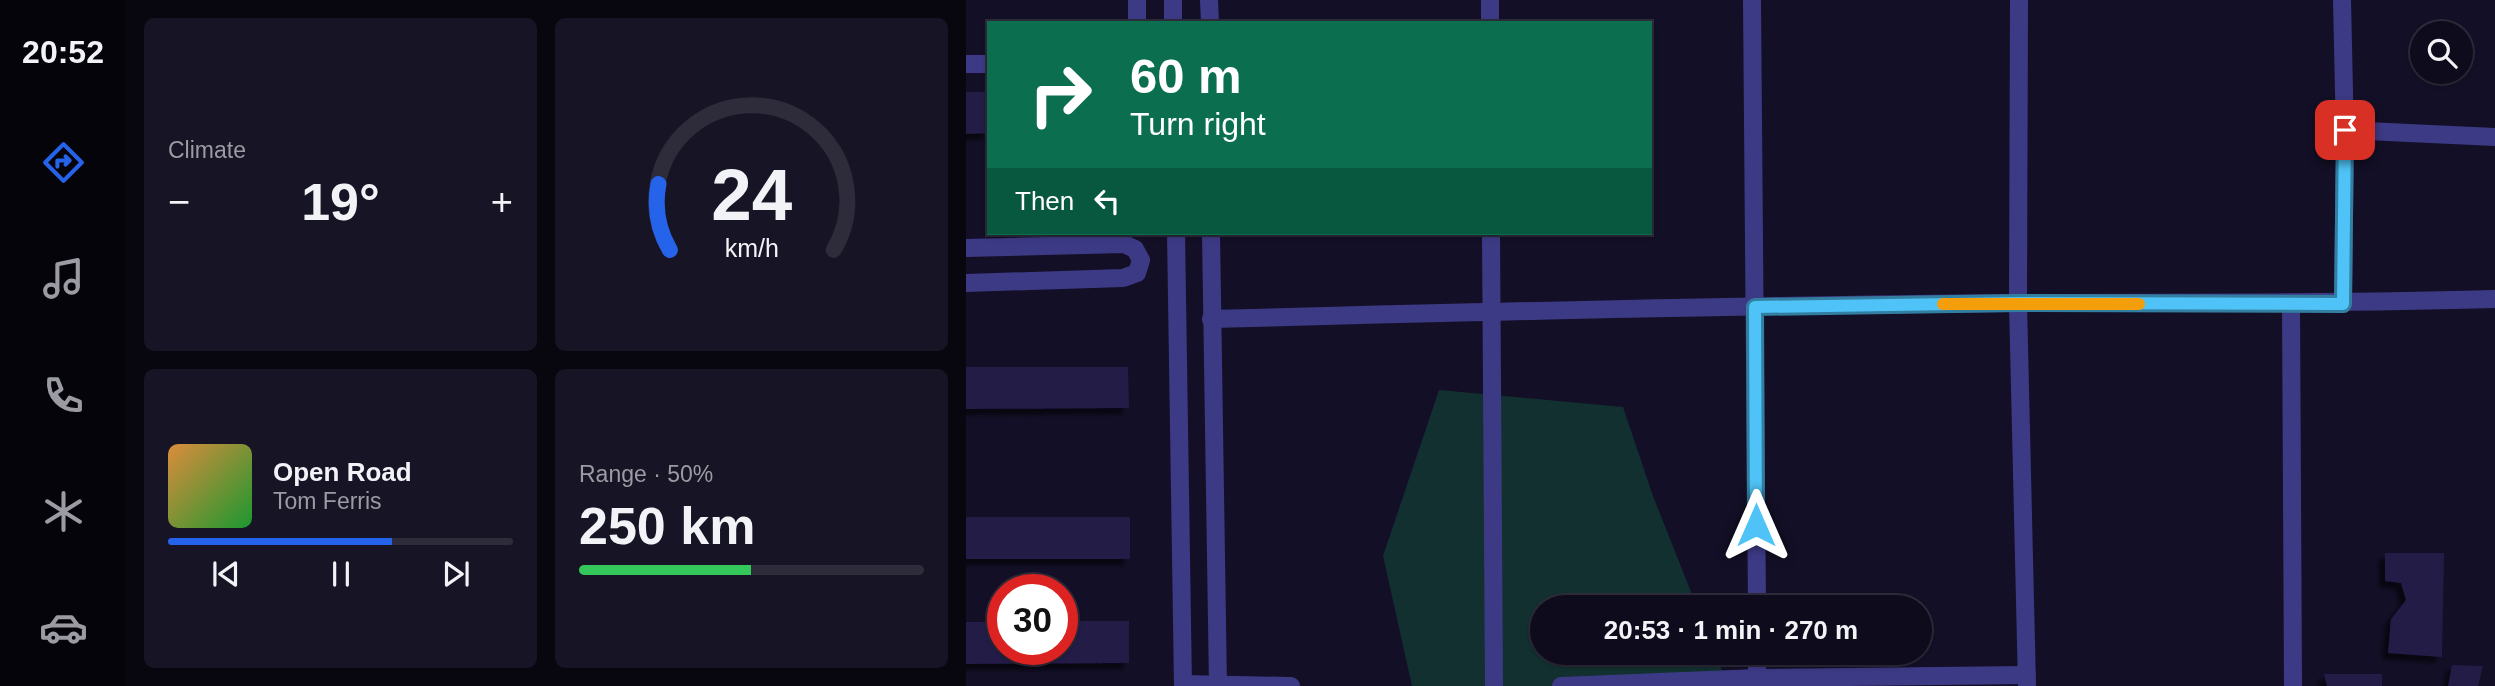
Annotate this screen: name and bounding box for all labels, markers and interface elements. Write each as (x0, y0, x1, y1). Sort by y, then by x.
map controls (2410, 21, 2473, 84)
button: search (2410, 21, 2473, 84)
text: 20:52 (22, 34, 104, 70)
icon: right (1015, 49, 1106, 140)
text: 60 m (1130, 49, 1242, 103)
pin (2315, 100, 2375, 160)
text: Turn right (1130, 106, 1266, 142)
icon: arrive (2326, 111, 2364, 149)
text: Climate (168, 137, 246, 163)
icon: directions (39, 138, 88, 187)
text: 24 (711, 155, 792, 236)
text: 19° (301, 173, 380, 231)
text: − (168, 181, 190, 223)
text: + (491, 181, 513, 223)
icon: left (1088, 182, 1126, 220)
text: Then (1015, 186, 1074, 216)
text: km/h (724, 234, 779, 262)
icon: music (39, 254, 88, 303)
icon: phone (39, 371, 88, 420)
text: Open Road (273, 457, 412, 487)
text: Range · 50% (579, 461, 713, 487)
icon: climate (39, 487, 88, 536)
text: Tom Ferris (273, 488, 382, 514)
position arrow (1719, 488, 1793, 562)
text: 250 km (579, 497, 755, 555)
icon: previous (207, 555, 245, 593)
icon: pause (322, 555, 360, 593)
icon: next (437, 555, 475, 593)
speed limit sign: 30 (987, 574, 1078, 665)
icon: car (39, 603, 88, 652)
text: 20:53 · 1 min · 270 m (1604, 615, 1858, 645)

